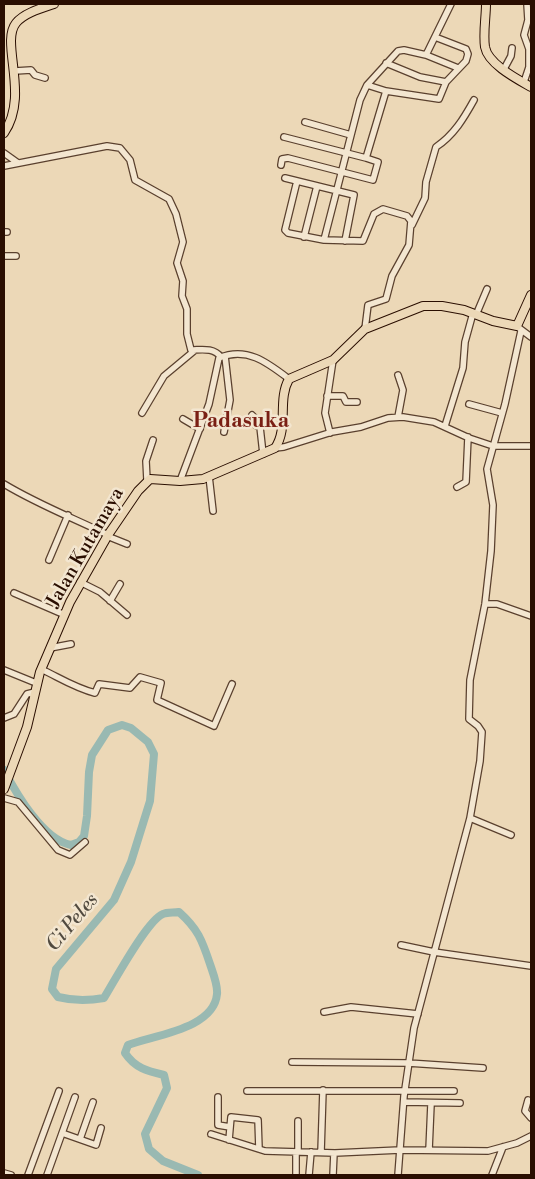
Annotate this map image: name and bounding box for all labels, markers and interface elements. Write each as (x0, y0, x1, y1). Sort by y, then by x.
district label: Padasuka (193, 409, 289, 435)
street label: Jalan Kutamaya (42, 484, 130, 612)
water label: Ci Peles (42, 889, 104, 957)

